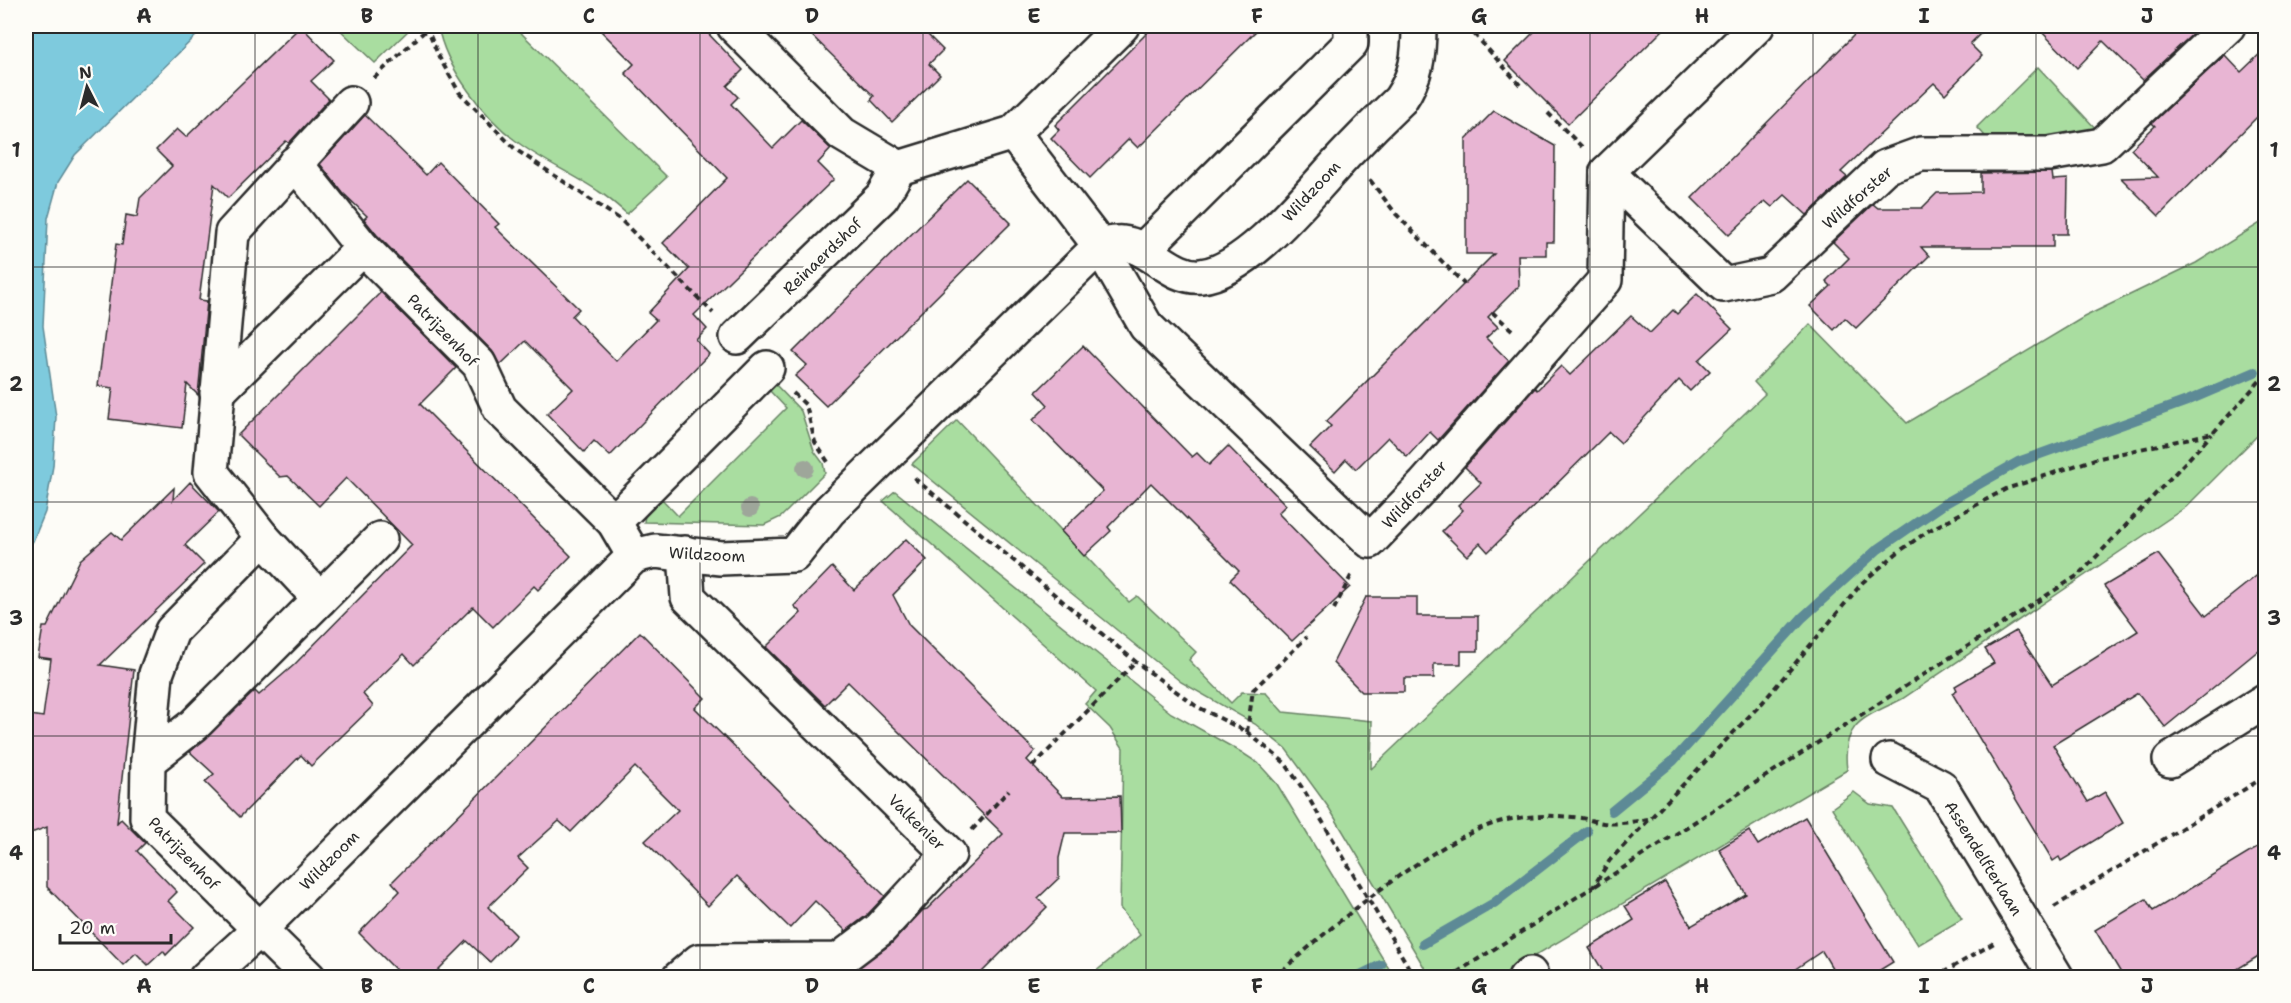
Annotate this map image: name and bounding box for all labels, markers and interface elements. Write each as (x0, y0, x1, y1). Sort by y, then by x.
text: A (136, 3, 152, 29)
text: B (361, 3, 373, 29)
text: C (583, 3, 595, 29)
text: D (805, 3, 819, 29)
text: E (1027, 3, 1041, 29)
text: F (1251, 3, 1263, 29)
text: G (1471, 3, 1487, 29)
text: H (1695, 3, 1709, 29)
text: I (1918, 3, 1930, 29)
text: J (2141, 3, 2154, 29)
north arrow (57, 57, 117, 117)
text: N (78, 61, 93, 84)
text: 1 (11, 137, 21, 163)
text: 1 (2269, 137, 2279, 163)
street label: Wildzoom (1278, 156, 1345, 227)
street label: Wildforster (1818, 161, 1897, 234)
street label: Reinaerdshof (778, 213, 867, 299)
street label: Patrijzenhof (403, 289, 483, 372)
text: 2 (9, 371, 23, 397)
text: 2 (2267, 371, 2281, 397)
street label: Wildforster (1377, 456, 1452, 533)
street label: Wildzoom (668, 542, 746, 567)
text: 3 (9, 605, 23, 631)
text: 3 (2267, 605, 2281, 631)
street label: Valkenier (883, 790, 950, 855)
street label: Assendelfterlaan (1940, 797, 2027, 920)
street label: Patrijzenhof (144, 812, 224, 895)
street label: Wildzoom (295, 826, 364, 895)
text: 4 (9, 840, 23, 866)
text: 4 (2267, 840, 2281, 866)
scale bar (60, 907, 171, 945)
text: 20 m (69, 916, 115, 940)
text: A (136, 973, 152, 999)
text: B (361, 973, 373, 999)
text: C (583, 973, 595, 999)
text: D (805, 973, 819, 999)
text: E (1027, 973, 1041, 999)
text: F (1251, 973, 1263, 999)
text: G (1471, 973, 1487, 999)
text: H (1695, 973, 1709, 999)
text: I (1918, 973, 1930, 999)
text: J (2141, 973, 2154, 999)

